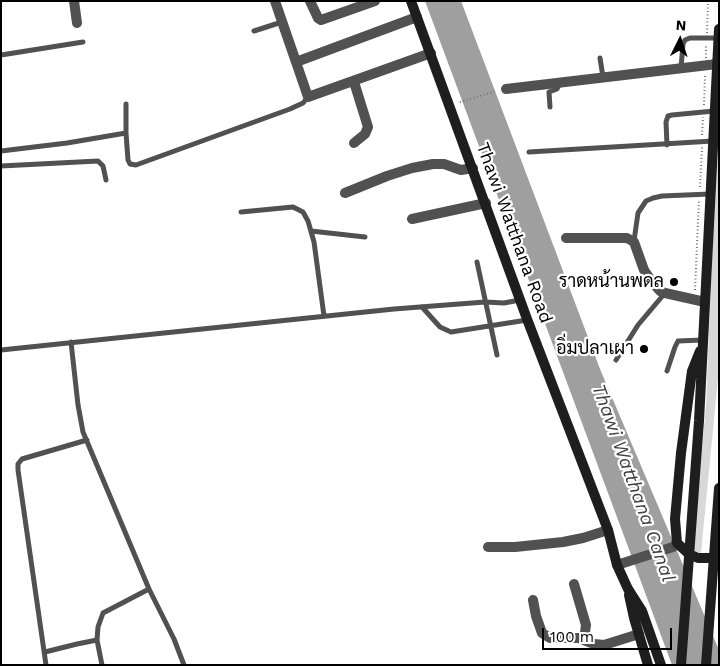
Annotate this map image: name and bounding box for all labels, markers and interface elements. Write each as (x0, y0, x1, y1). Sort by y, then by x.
north arrow (655, 15, 705, 65)
text: N (675, 17, 687, 33)
street label: Thawi Watthana Road (471, 140, 557, 326)
place label: ราดหน้านพดล (559, 271, 664, 293)
marker: ราดหน้านพดล (668, 276, 680, 288)
place label: อิ่มปลาเผา (556, 338, 634, 360)
marker: อิ่มปลาเผา (638, 343, 650, 355)
water label: Thawi Watthana Canal (587, 381, 679, 585)
scale bar (545, 618, 675, 650)
text: 100 m (550, 628, 594, 646)

